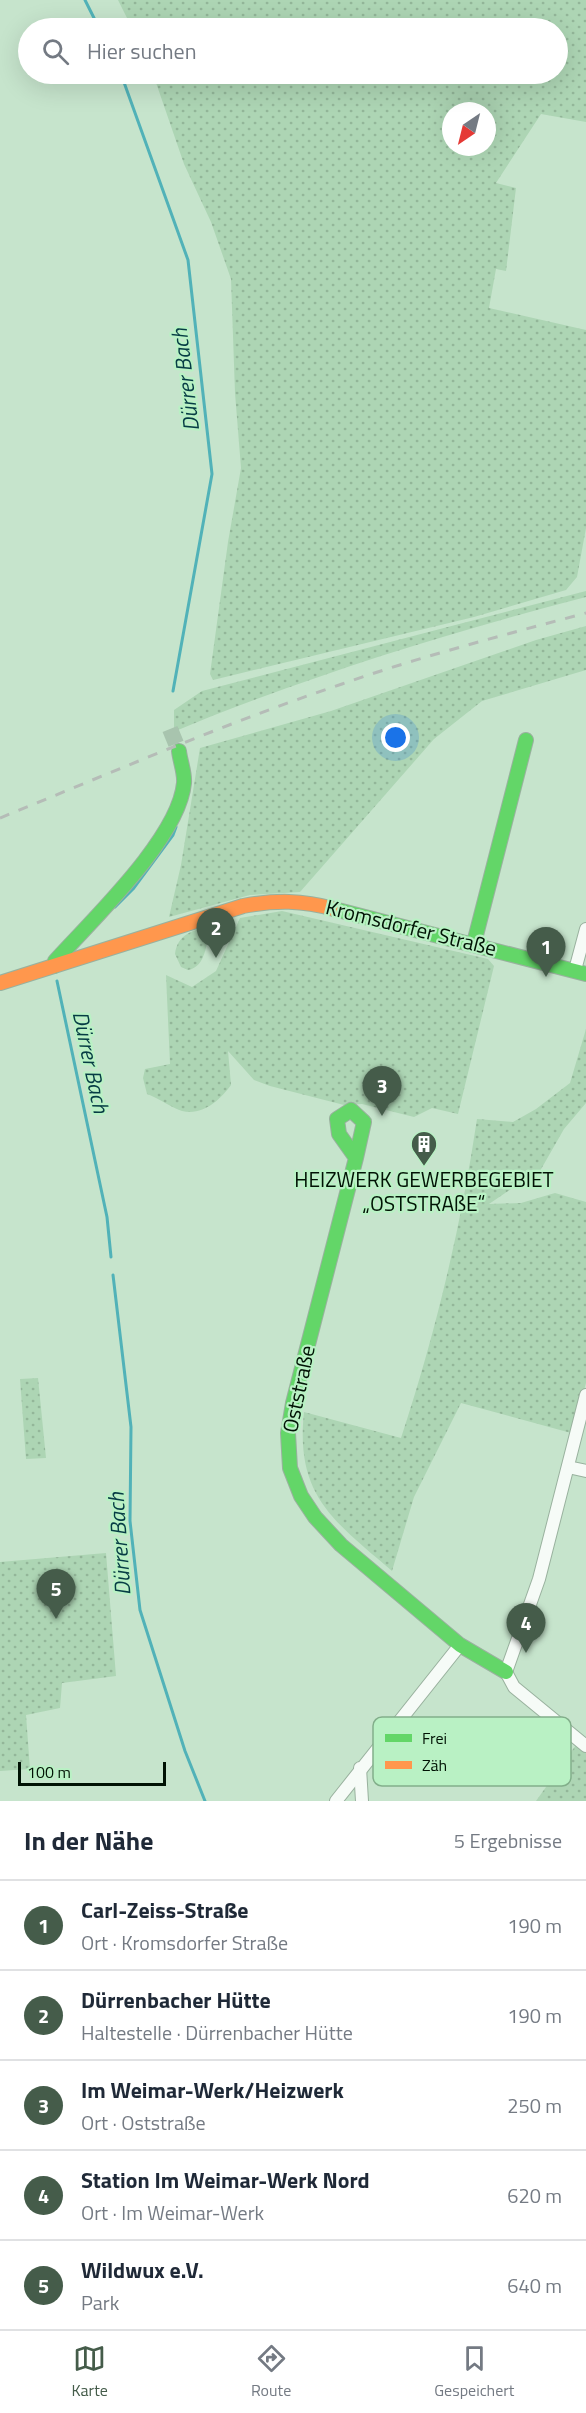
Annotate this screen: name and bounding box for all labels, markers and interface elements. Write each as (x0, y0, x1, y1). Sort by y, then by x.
search box (18, 18, 568, 84)
text: Hier suchen (87, 34, 196, 68)
icon: search (39, 35, 72, 68)
north arrow (442, 102, 496, 156)
water label: Dürrer Bach (162, 326, 208, 433)
your location (381, 723, 410, 752)
street label: Kromsdorfer Straße (322, 890, 500, 964)
pin: 2 (196, 908, 236, 958)
pin: 1 (526, 928, 566, 977)
water label: Dürrer Bach (64, 1008, 119, 1117)
pin: 3 (362, 1066, 401, 1116)
building icon: HEIZWERK GEWERBEGEBIET „OSTSTRAßE“ (409, 1129, 439, 1167)
place label: HEIZWERK GEWERBEGEBIET „OSTSTRAßE“ (294, 1163, 554, 1219)
street label: Oststraße (273, 1342, 323, 1435)
water label: Dürrer Bach (98, 1490, 140, 1597)
pin: 5 (36, 1570, 76, 1619)
pin: 4 (506, 1604, 546, 1653)
legend (373, 1717, 571, 1786)
text: Frei (422, 1726, 447, 1750)
text: Zäh (422, 1753, 447, 1777)
scale bar (18, 1759, 166, 1786)
text: 100 m (27, 1760, 71, 1784)
text: In der Nähe (24, 1821, 153, 1860)
text: 5 Ergebnisse (454, 1825, 562, 1856)
text: Carl-Zeiss-Straße (81, 1893, 249, 1927)
text: 1 (38, 1910, 49, 1941)
text: 190 m (507, 1910, 562, 1941)
text: Ort · Kromsdorfer Straße (81, 1927, 288, 1958)
text: Dürrenbacher Hütte (81, 1983, 271, 2017)
text: 2 (38, 2000, 49, 2031)
text: 190 m (507, 2000, 562, 2031)
text: Haltestelle · Dürrenbacher Hütte (81, 2017, 353, 2048)
text: Im Weimar-Werk/Heizwerk (81, 2073, 344, 2107)
text: 3 (38, 2090, 49, 2121)
text: 250 m (507, 2090, 562, 2121)
text: Ort · Oststraße (81, 2107, 206, 2138)
text: Station Im Weimar-Werk Nord (81, 2163, 370, 2197)
text: 4 (38, 2180, 49, 2211)
text: 620 m (507, 2180, 562, 2211)
text: Ort · Im Weimar-Werk (81, 2197, 264, 2228)
text: Wildwux e.V. (81, 2253, 204, 2287)
text: 5 (38, 2270, 49, 2301)
text: 640 m (507, 2270, 562, 2301)
text: Park (81, 2287, 119, 2318)
tab: Karte (72, 2342, 108, 2402)
tab: Route (251, 2342, 291, 2402)
tab: Gespeichert (434, 2342, 514, 2402)

